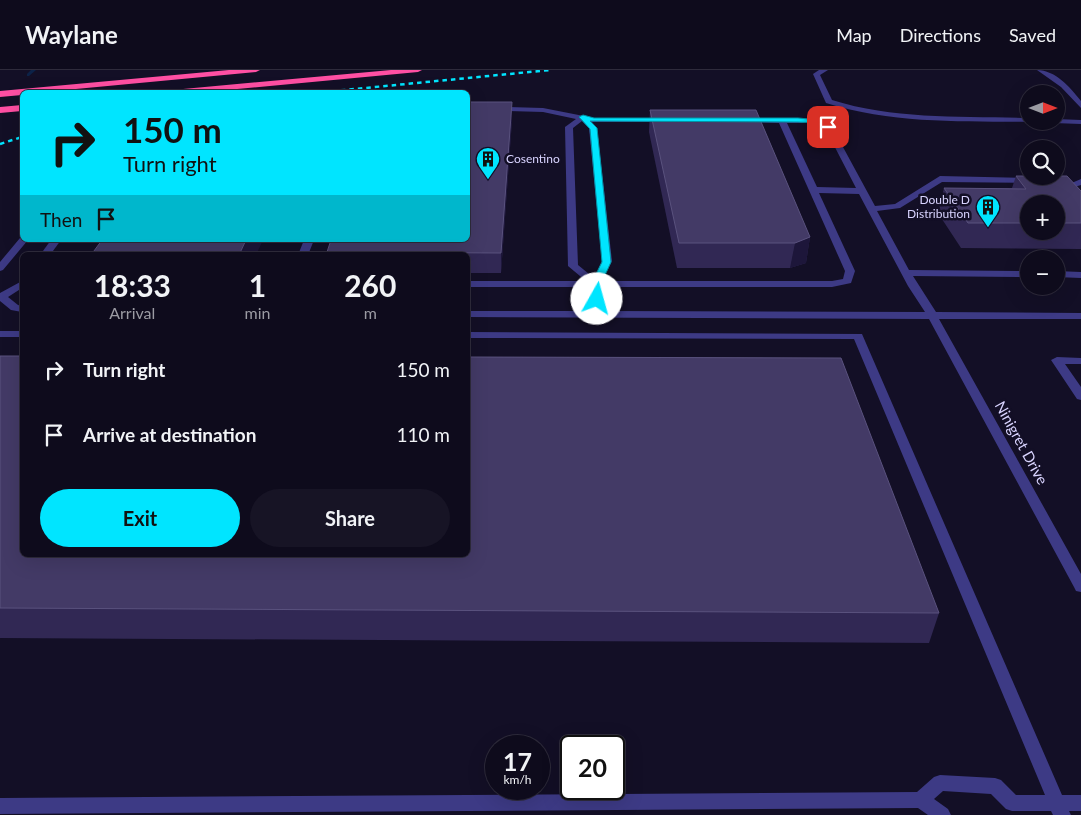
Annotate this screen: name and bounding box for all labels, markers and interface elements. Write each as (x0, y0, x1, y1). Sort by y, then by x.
text: Waylane (25, 20, 118, 49)
text: Map (836, 24, 872, 46)
text: Directions (900, 24, 981, 46)
text: Saved (1009, 24, 1056, 46)
north arrow (1020, 85, 1065, 130)
map controls (1020, 85, 1065, 295)
pin (807, 106, 849, 148)
text: 150 m (123, 108, 222, 150)
icon: right (40, 110, 105, 175)
icon: arrive (814, 113, 842, 141)
button: search (1020, 140, 1065, 185)
building icon: Cosentino (475, 146, 501, 180)
text: Turn right (123, 150, 217, 177)
place label: Cosentino (506, 151, 560, 166)
place label: Double D Distribution (907, 192, 970, 221)
building icon: Double D Distribution (975, 194, 1001, 228)
button: + (1020, 195, 1065, 240)
icon: arrive (92, 205, 120, 233)
text: Then (40, 208, 82, 231)
button: − (1020, 250, 1065, 295)
text: 18:33 (94, 267, 171, 303)
text: 1 (249, 267, 266, 303)
text: 260 (344, 267, 396, 303)
position arrow (570, 272, 622, 324)
text: Arrival (109, 303, 155, 322)
text: min (245, 303, 271, 322)
text: m (364, 303, 377, 322)
icon: right (40, 356, 68, 384)
text: Turn right (83, 358, 165, 381)
text: 150 m (396, 358, 450, 381)
street label: Ninigret Drive (992, 398, 1052, 487)
icon: arrive (40, 421, 68, 449)
text: Arrive at destination (83, 423, 256, 446)
text: 110 m (396, 423, 450, 446)
button: Exit (40, 489, 240, 547)
button: Share (250, 489, 450, 547)
speed limit sign: 20 (560, 735, 625, 800)
text: 17 (503, 746, 532, 776)
text: km/h (503, 772, 532, 787)

